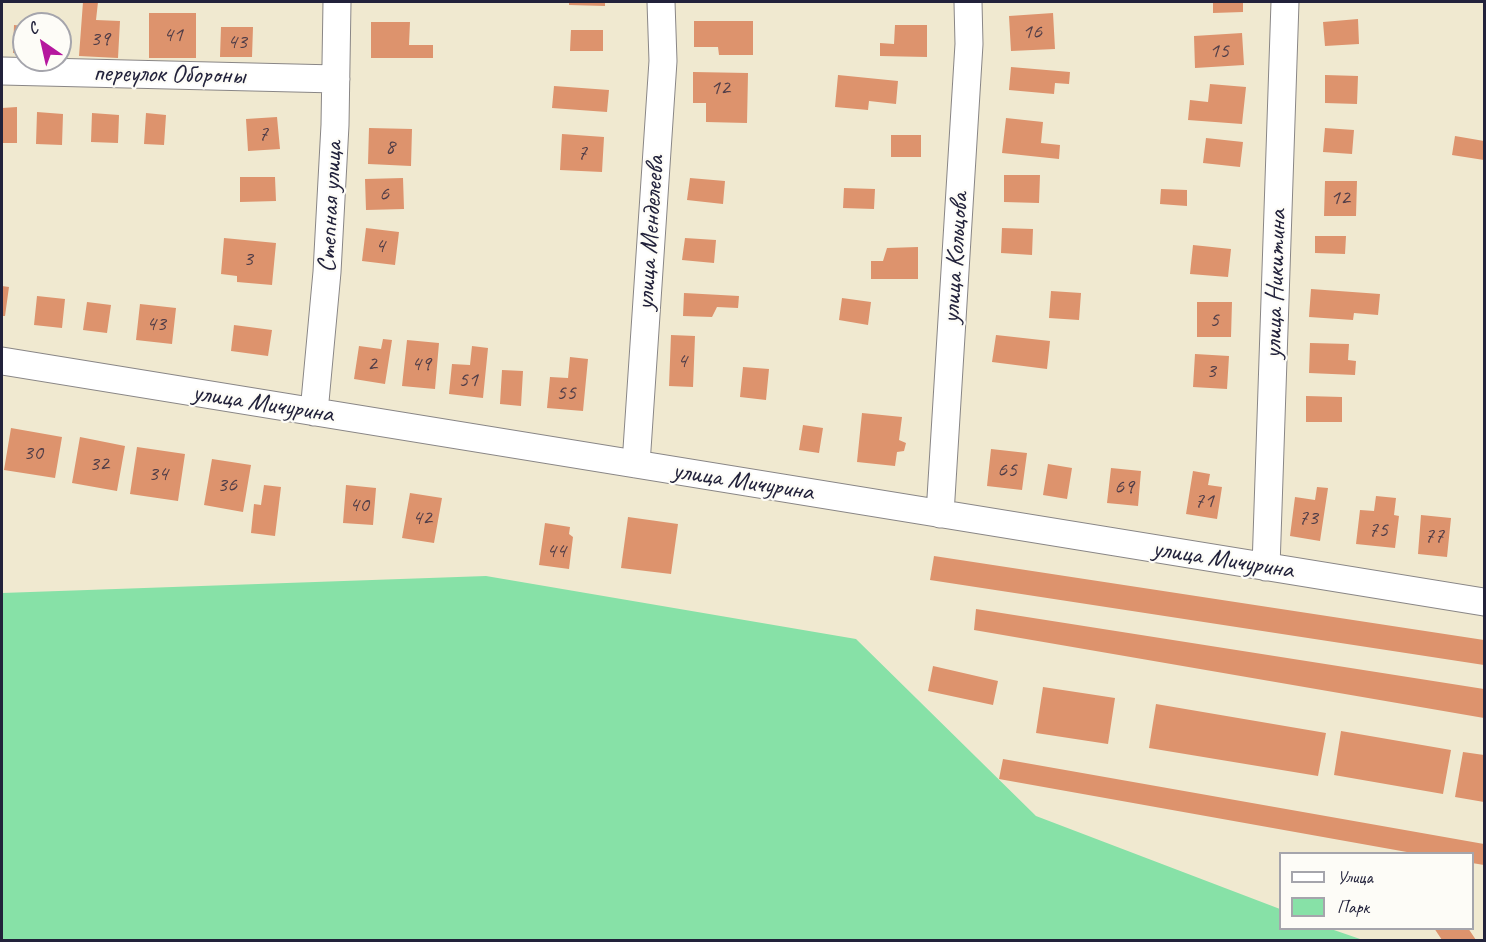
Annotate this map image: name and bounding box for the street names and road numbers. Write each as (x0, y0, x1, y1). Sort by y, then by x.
street label: переулок Обороны (93, 58, 245, 92)
street label: Степная улица (312, 141, 350, 273)
street label: улица Менделеева (630, 155, 672, 311)
street label: улица Кольцова (936, 192, 976, 324)
street label: улица Никитина (1258, 209, 1294, 359)
street label: улица Мичурина (190, 377, 336, 431)
street label: улица Мичурина (670, 455, 816, 509)
street label: улица Мичурина (1150, 533, 1296, 587)

